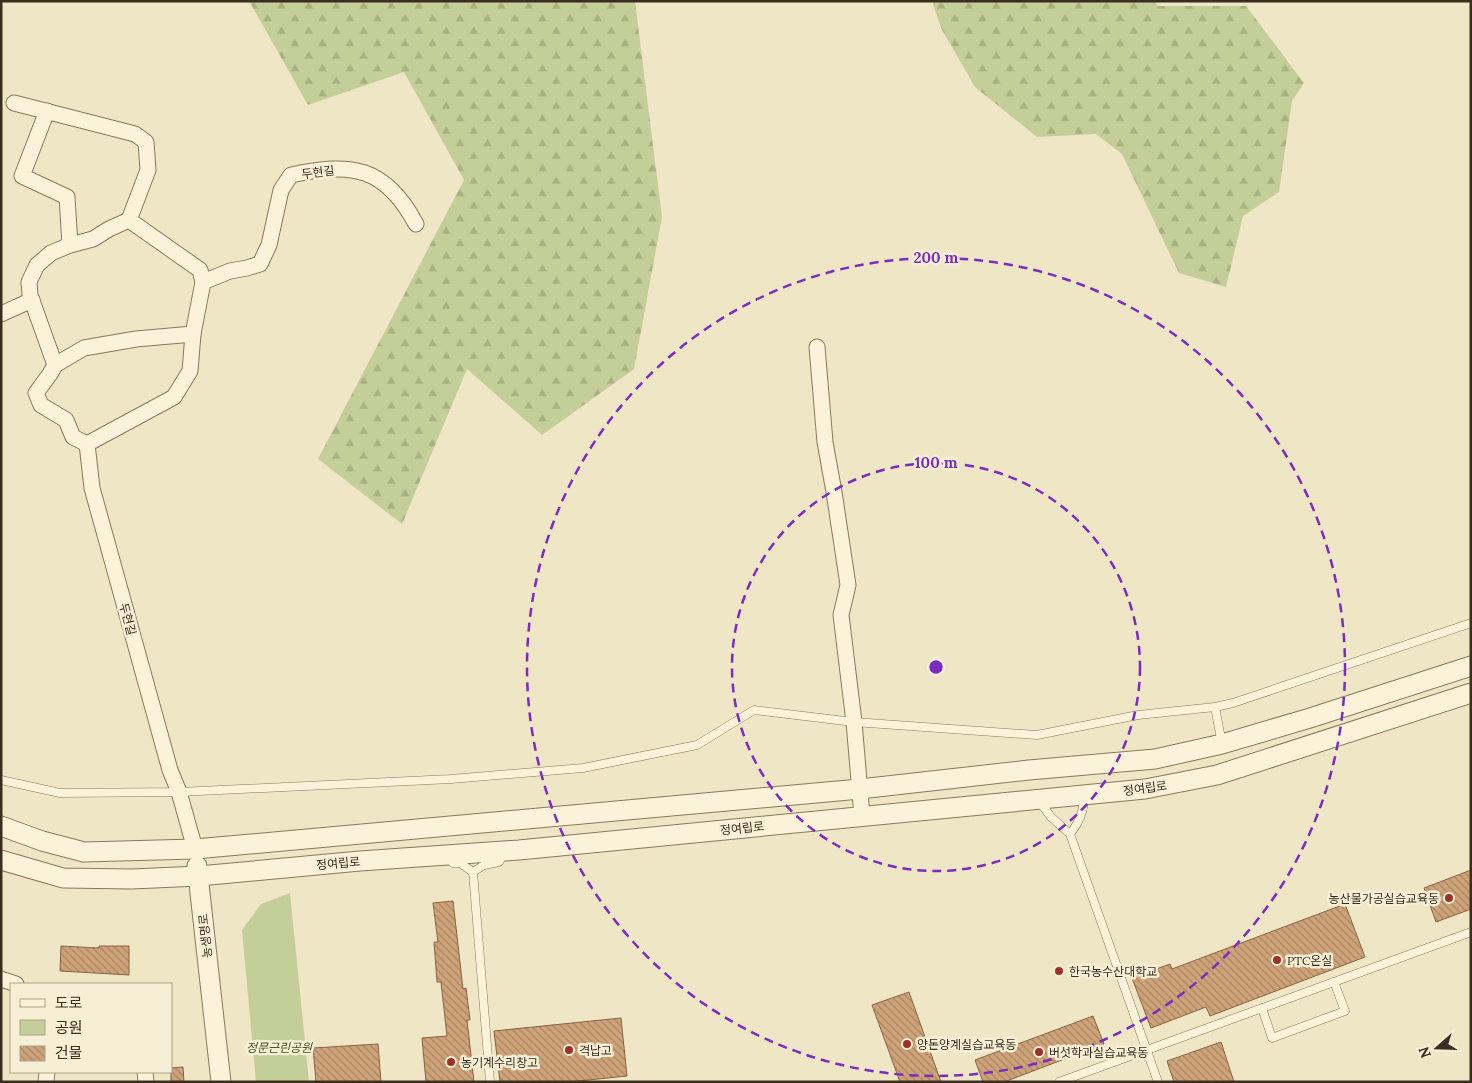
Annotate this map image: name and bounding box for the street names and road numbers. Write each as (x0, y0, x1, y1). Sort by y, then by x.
street label: 두현길 (301, 163, 335, 181)
street label: 두현길 (116, 601, 140, 637)
street label: 정여립로 (1122, 777, 1168, 799)
street label: 정여립로 (719, 818, 765, 838)
street label: 정여립로 (315, 854, 361, 872)
street label: 농생명로 (195, 913, 215, 959)

